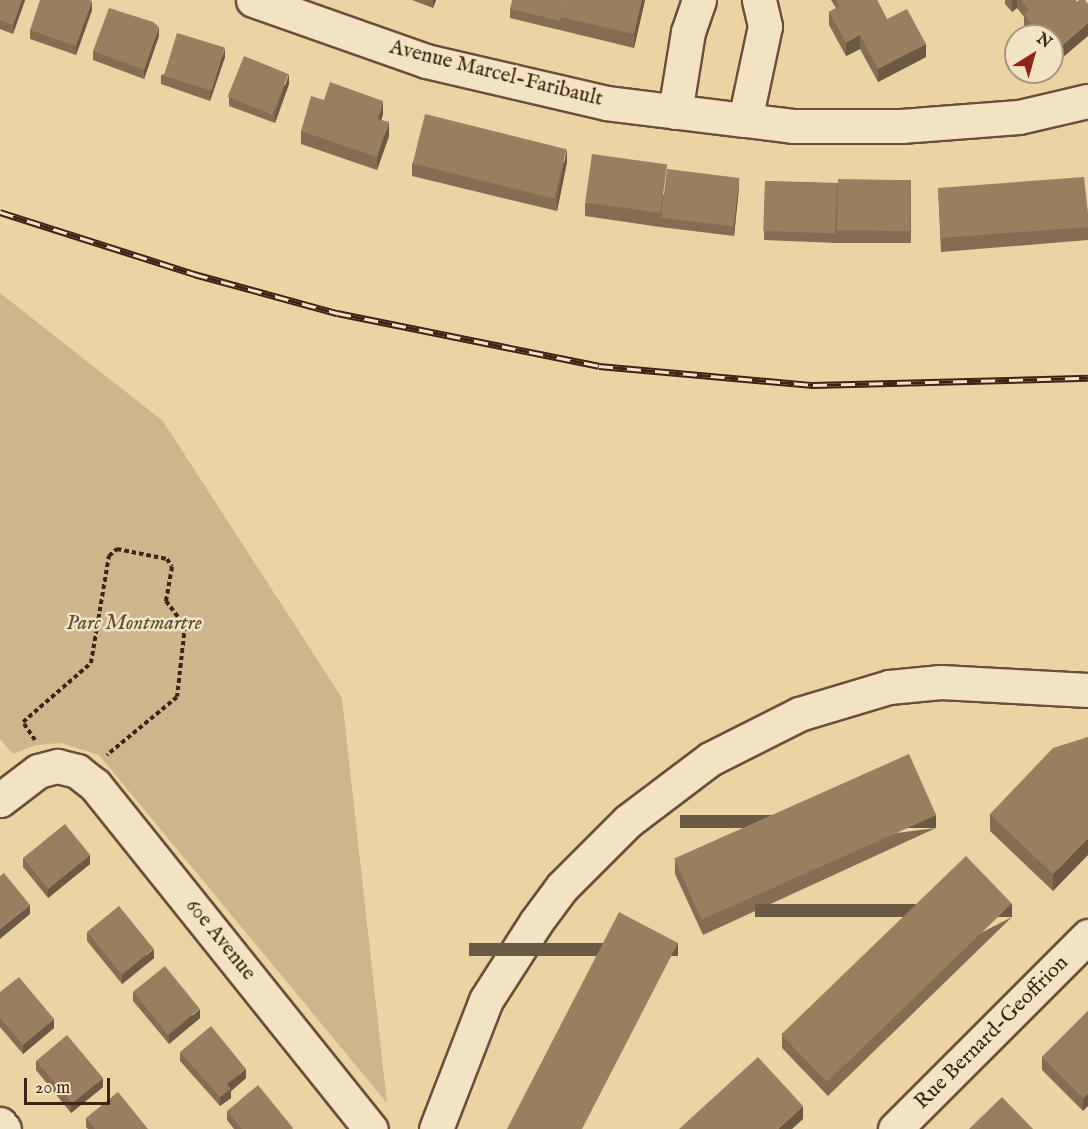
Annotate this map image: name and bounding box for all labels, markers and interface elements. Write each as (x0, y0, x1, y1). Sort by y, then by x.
north arrow (1004, 24, 1064, 84)
text: N (1032, 29, 1055, 53)
street label: Avenue Marcel-Faribault (387, 35, 605, 113)
park label: Parc Montmartre (66, 611, 202, 637)
street label: 60e Avenue (180, 894, 260, 986)
street label: Rue Bernard-Geoffrion (910, 951, 1074, 1115)
scale bar (27, 1066, 112, 1104)
text: 20 m (35, 1077, 70, 1100)

